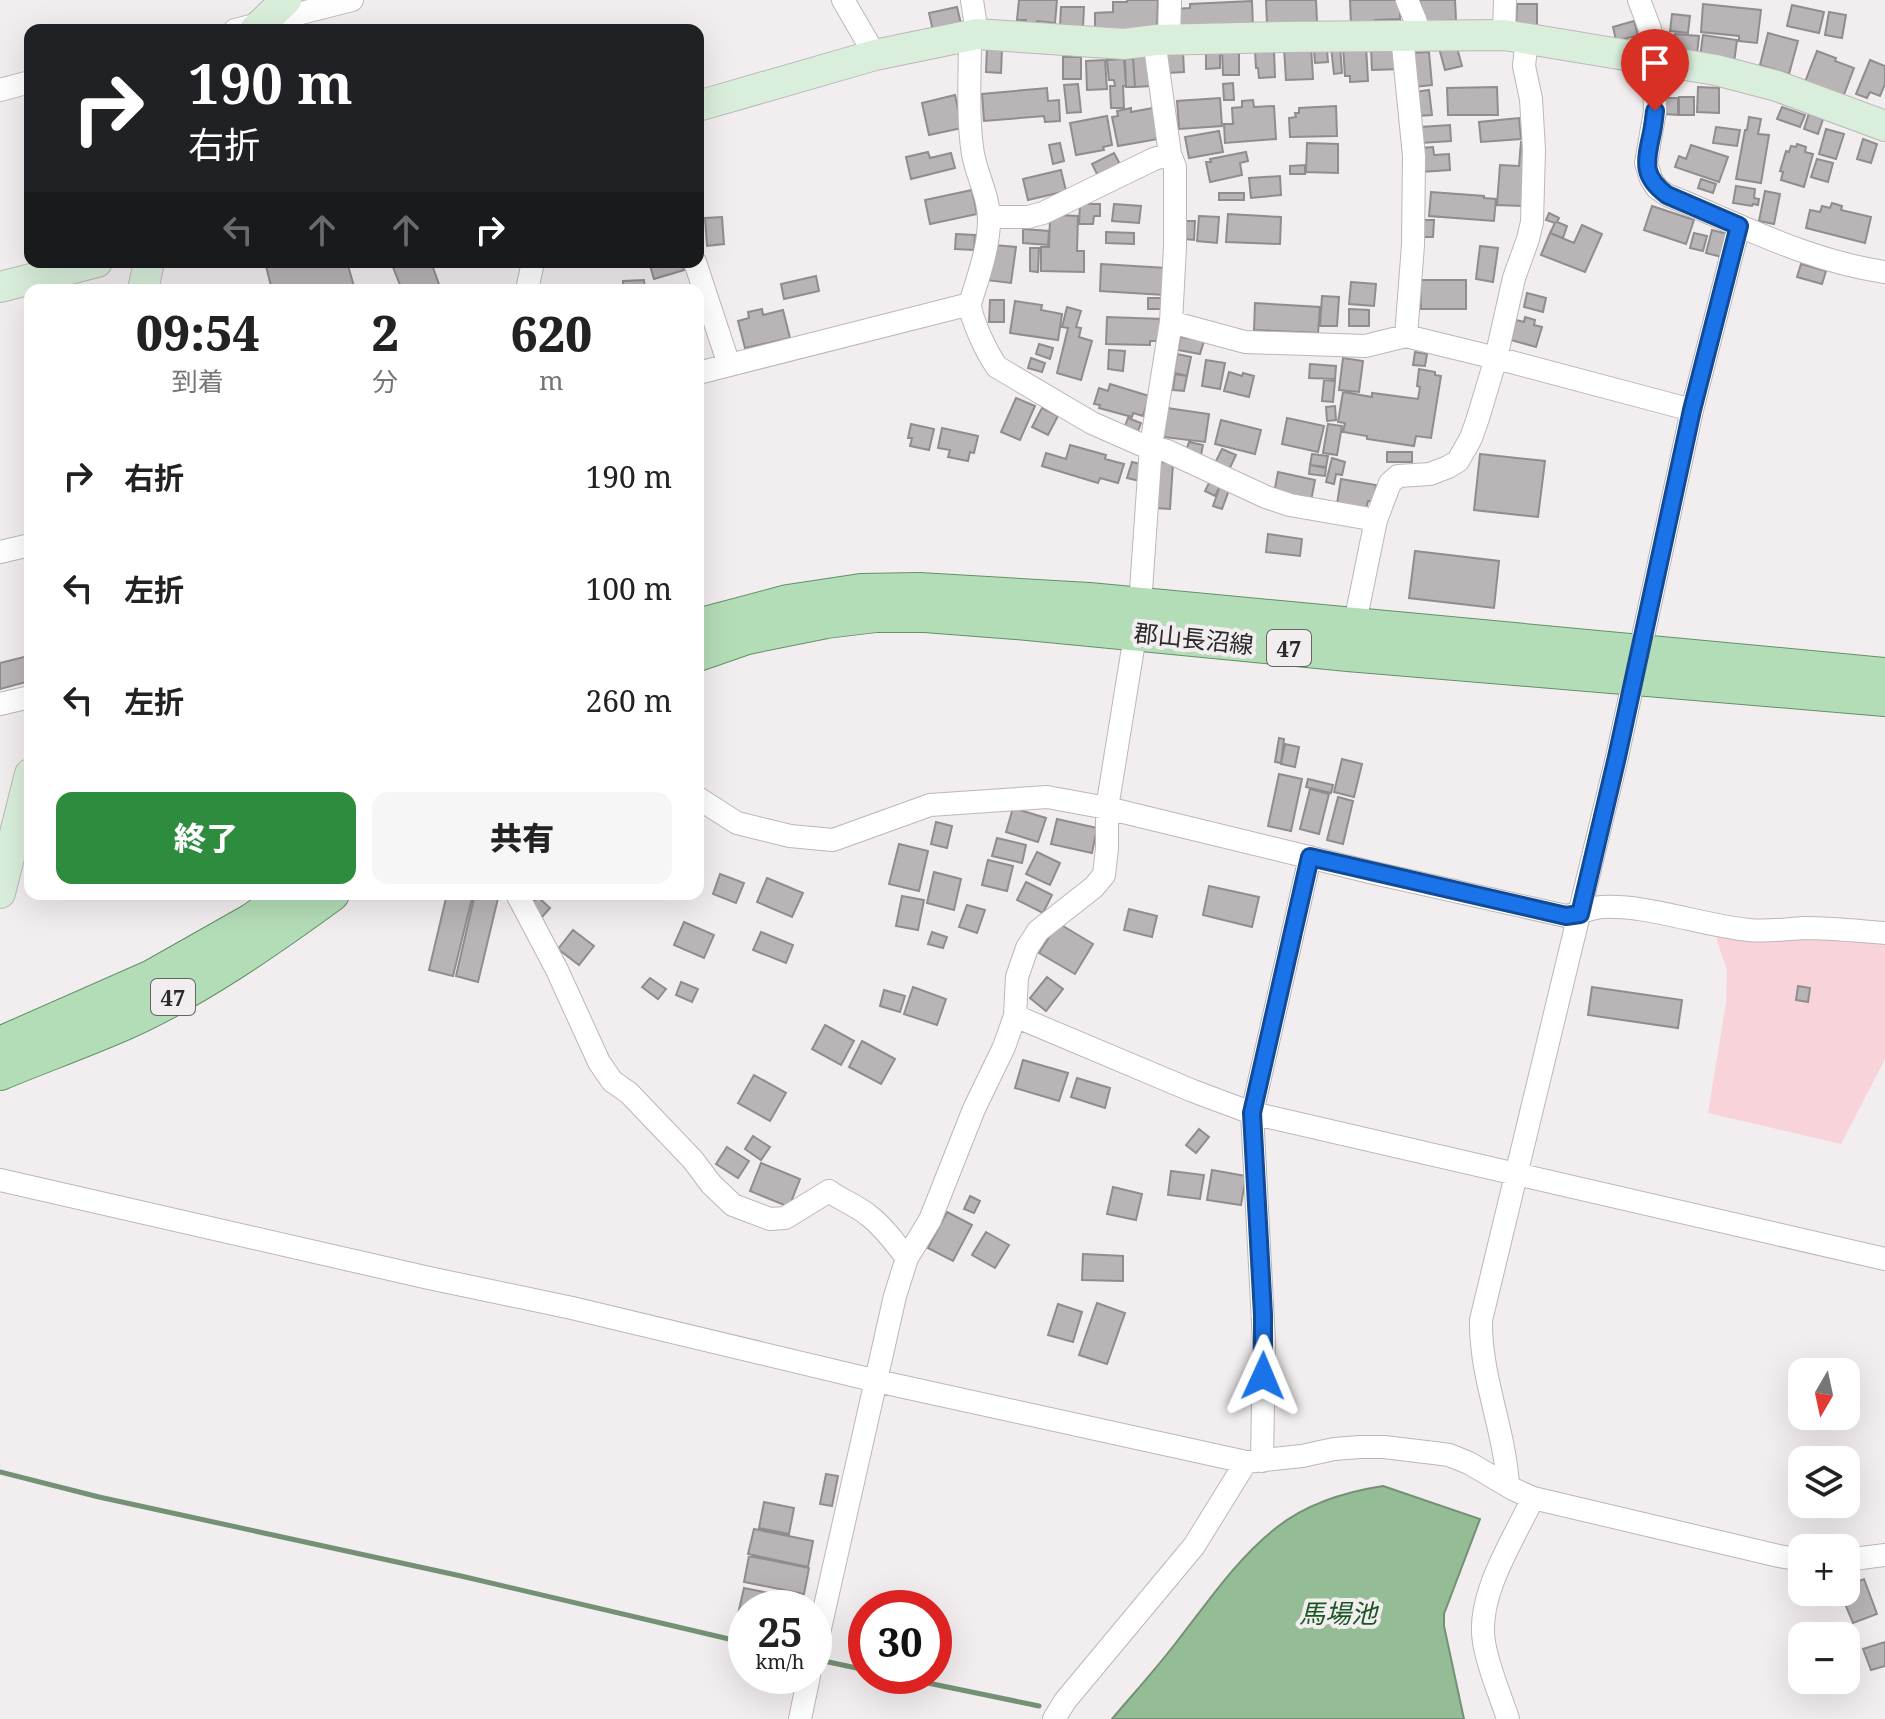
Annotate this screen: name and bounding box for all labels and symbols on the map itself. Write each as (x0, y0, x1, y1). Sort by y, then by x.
pin (1621, 29, 1689, 111)
street label: 郡山長沼線 (1133, 615, 1255, 661)
road number: 47 (1267, 630, 1311, 666)
road number: 47 (151, 979, 195, 1015)
position arrow (1221, 1334, 1305, 1418)
north arrow (1788, 1358, 1860, 1430)
speed limit sign: 30 (848, 1590, 952, 1694)
water label: 馬場池 (1299, 1595, 1380, 1631)

